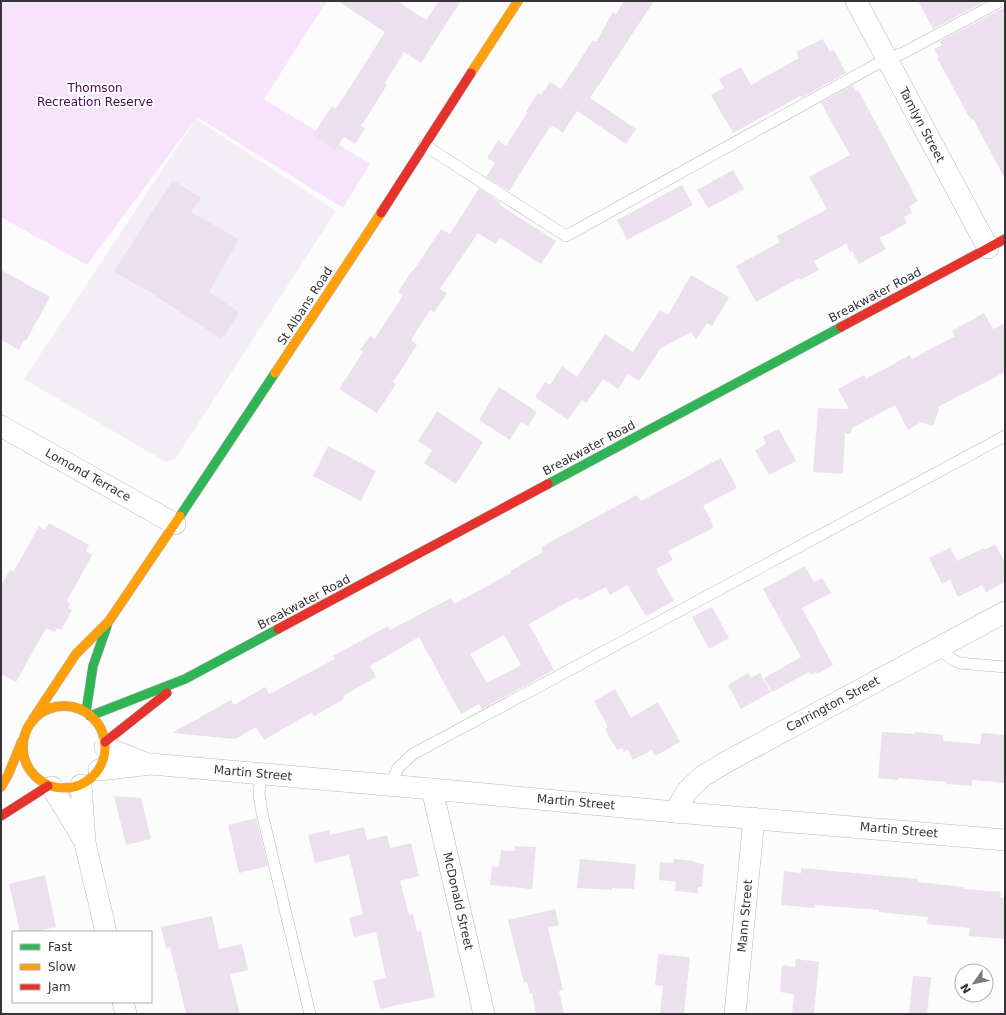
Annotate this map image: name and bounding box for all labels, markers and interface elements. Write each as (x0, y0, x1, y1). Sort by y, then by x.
park label: Thomson Recreation Reserve (37, 81, 153, 109)
street label: Tamlyn Street (896, 84, 948, 165)
street label: St Albans Road (275, 264, 335, 348)
street label: Breakwater Road (826, 265, 924, 325)
street label: Breakwater Road (540, 418, 638, 478)
street label: Lomond Terrace (43, 446, 133, 504)
street label: Breakwater Road (255, 572, 353, 632)
street label: Carrington Street (784, 673, 882, 735)
street label: Martin Street (213, 763, 293, 783)
street label: Martin Street (536, 792, 616, 812)
street label: Martin Street (859, 820, 939, 840)
street label: McDonald Street (440, 851, 476, 951)
street label: Mann Street (735, 879, 755, 953)
legend (12, 931, 152, 1003)
text: Fast (48, 940, 72, 954)
text: Slow (48, 960, 76, 974)
north arrow (954, 963, 994, 1003)
text: Jam (47, 980, 71, 994)
text: N (958, 981, 974, 996)

